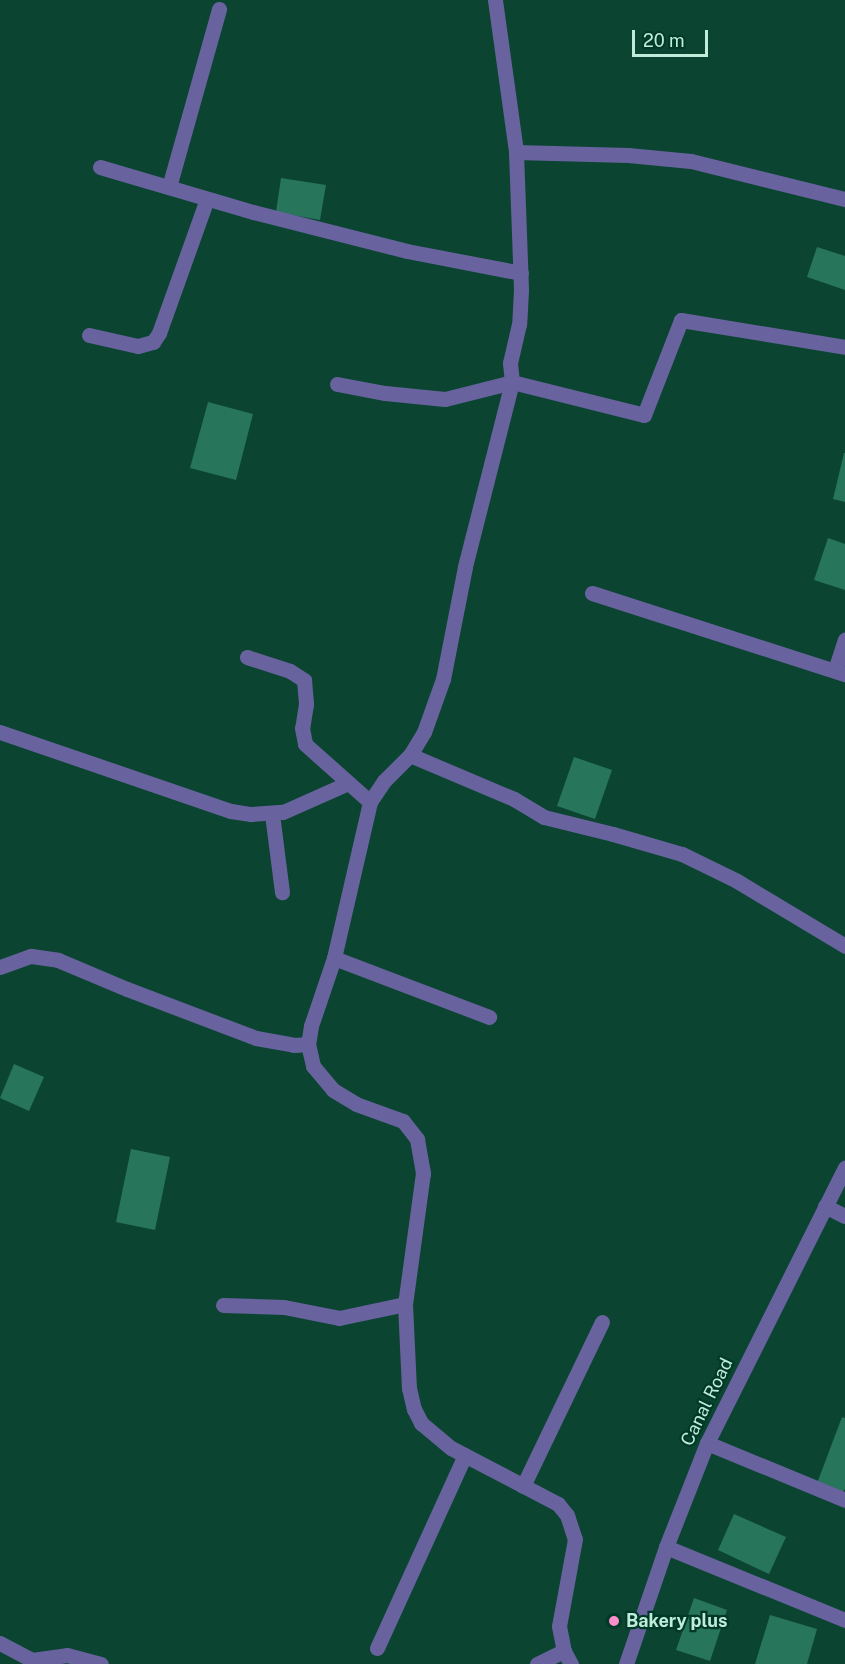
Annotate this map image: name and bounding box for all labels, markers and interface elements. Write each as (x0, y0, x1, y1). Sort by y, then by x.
scale bar (635, 18, 712, 56)
text: 20 m (643, 30, 685, 51)
street label: Canal Road (676, 1355, 738, 1449)
place label: Bakery plus (626, 1610, 728, 1632)
marker: Bakery plus (607, 1614, 621, 1628)

